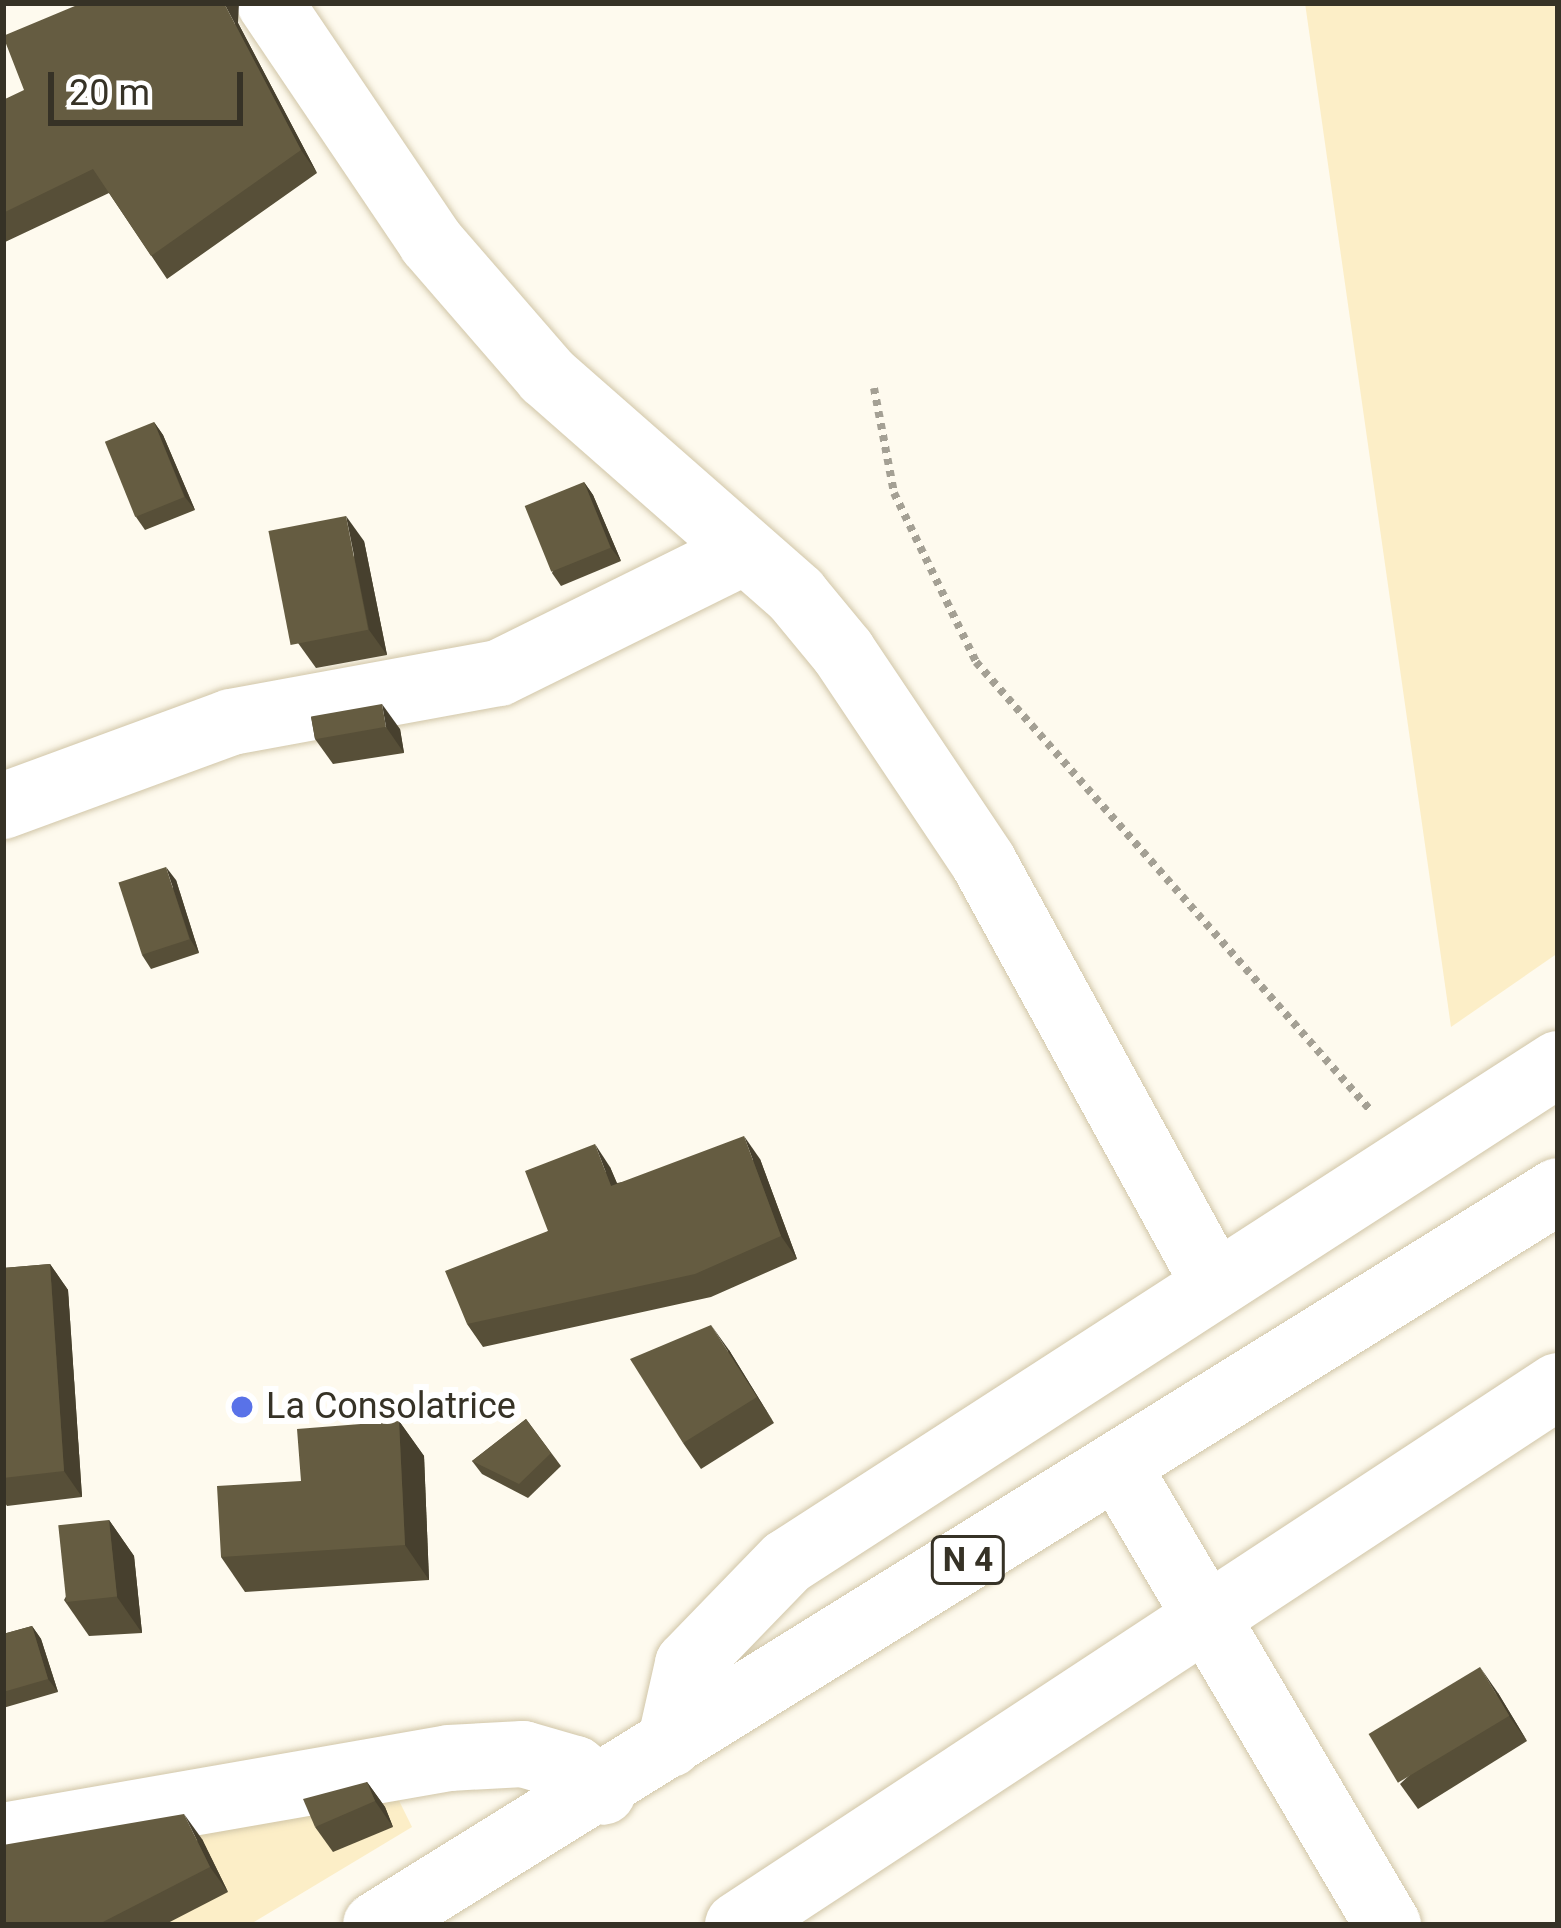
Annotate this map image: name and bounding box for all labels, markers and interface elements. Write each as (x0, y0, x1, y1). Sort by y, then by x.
scale bar (54, 48, 249, 122)
text: 20 m (69, 72, 150, 114)
place label: La Consolatrice (266, 1385, 516, 1429)
marker: La Consolatrice (229, 1394, 255, 1420)
road number: N 4 (929, 1533, 1007, 1587)

